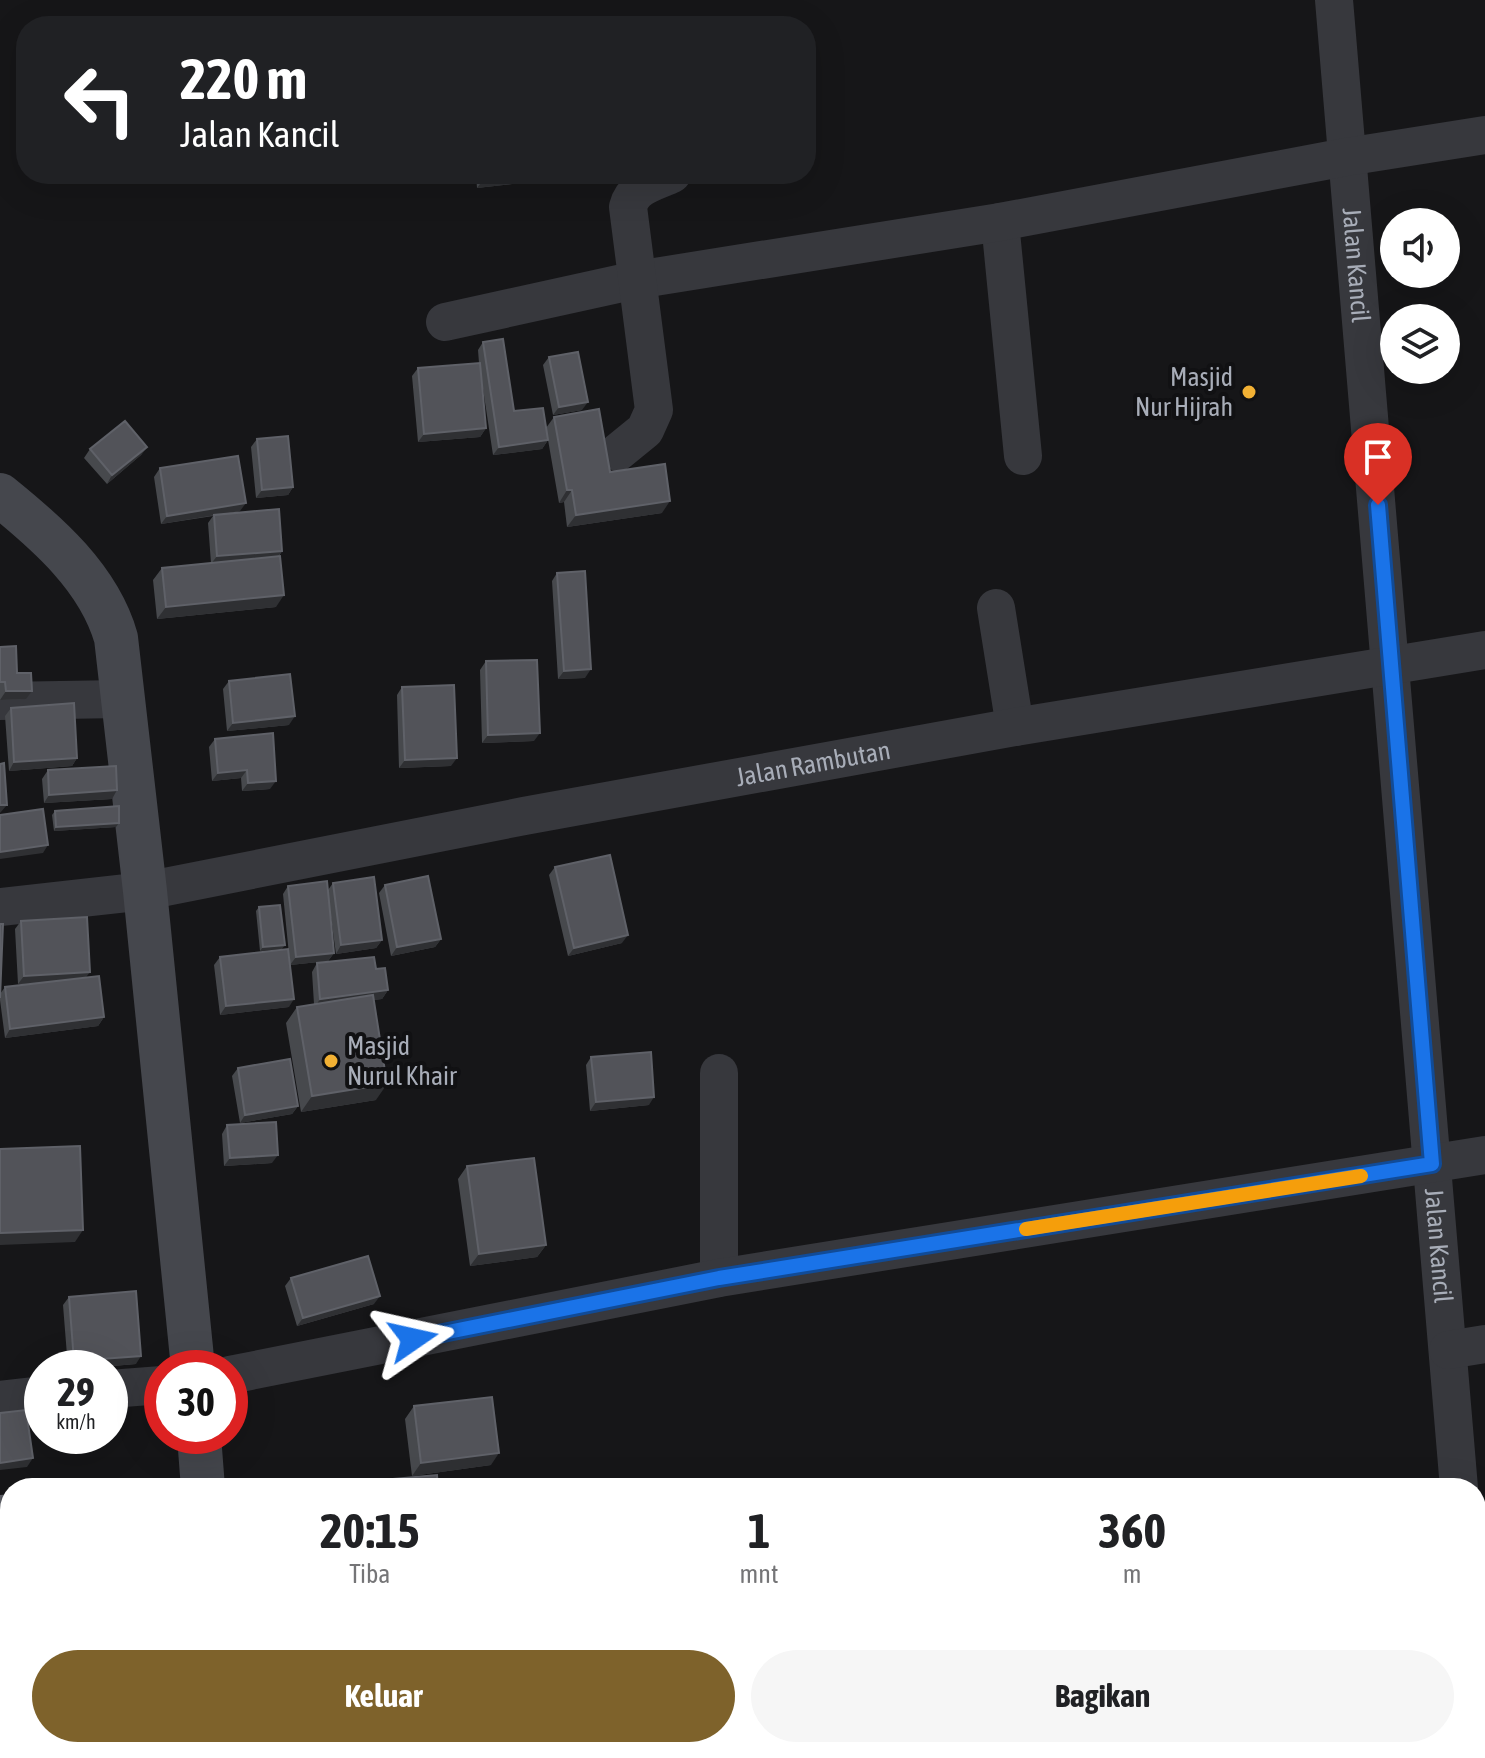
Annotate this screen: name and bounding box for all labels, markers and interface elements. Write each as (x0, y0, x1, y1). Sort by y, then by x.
text: 220 m (180, 47, 307, 111)
icon: left (48, 48, 152, 152)
text: Jalan Kancil (180, 113, 339, 155)
street label: Jalan Kancil (1337, 206, 1376, 324)
map controls (1380, 208, 1460, 384)
button: sound (1380, 208, 1460, 288)
button: layers (1380, 304, 1460, 384)
place label: Masjid Nur Hijrah (1135, 362, 1233, 422)
marker: Masjid Nur Hijrah (1240, 383, 1258, 401)
pin (1344, 423, 1412, 505)
icon: arrive (1356, 435, 1400, 479)
street label: Jalan Rambutan (733, 735, 893, 792)
place label: Masjid Nurul Khair (347, 1031, 457, 1091)
marker: Masjid Nurul Khair (322, 1052, 340, 1070)
street label: Jalan Kancil (1419, 1187, 1458, 1304)
position arrow (371, 1297, 455, 1381)
speed limit sign: 30 (144, 1350, 248, 1454)
text: 29 (57, 1369, 95, 1414)
text: km/h (56, 1410, 96, 1433)
text: 20:15 (320, 1503, 420, 1558)
text: 1 (748, 1503, 770, 1558)
text: 360 (1098, 1503, 1166, 1558)
text: Tiba (349, 1559, 390, 1589)
text: mnt (740, 1559, 778, 1589)
text: m (1123, 1559, 1142, 1589)
button: Keluar (32, 1650, 735, 1742)
button: Bagikan (751, 1650, 1454, 1742)

